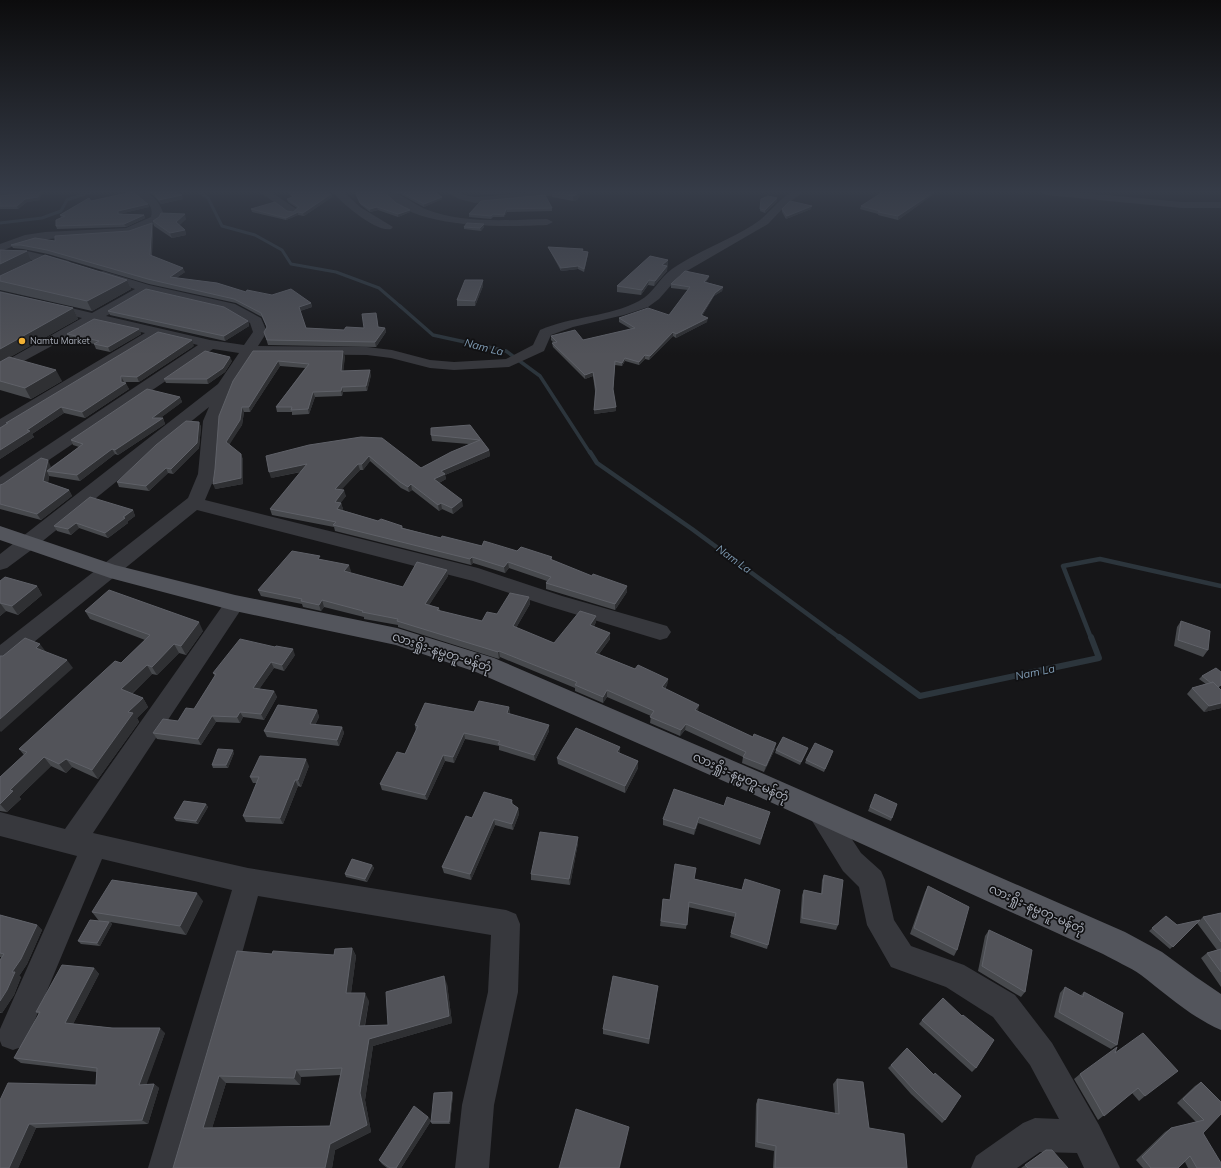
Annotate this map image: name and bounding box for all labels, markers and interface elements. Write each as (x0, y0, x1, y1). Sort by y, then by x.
place label: Namtu Market (30, 335, 90, 346)
water label: Nam La (463, 335, 505, 359)
marker: Namtu Market (17, 336, 27, 346)
water label: Nam La (714, 542, 755, 577)
street label: လားရှိုး-နမ္မတူ-မန်တုံ (390, 627, 494, 678)
water label: Nam La (1014, 661, 1056, 683)
street label: လားရှိုး-နမ္မတူ-မန်တုံ (690, 748, 792, 807)
street label: လားရှိုး-နမ္မတူ-မန်တုံ (986, 880, 1088, 939)

